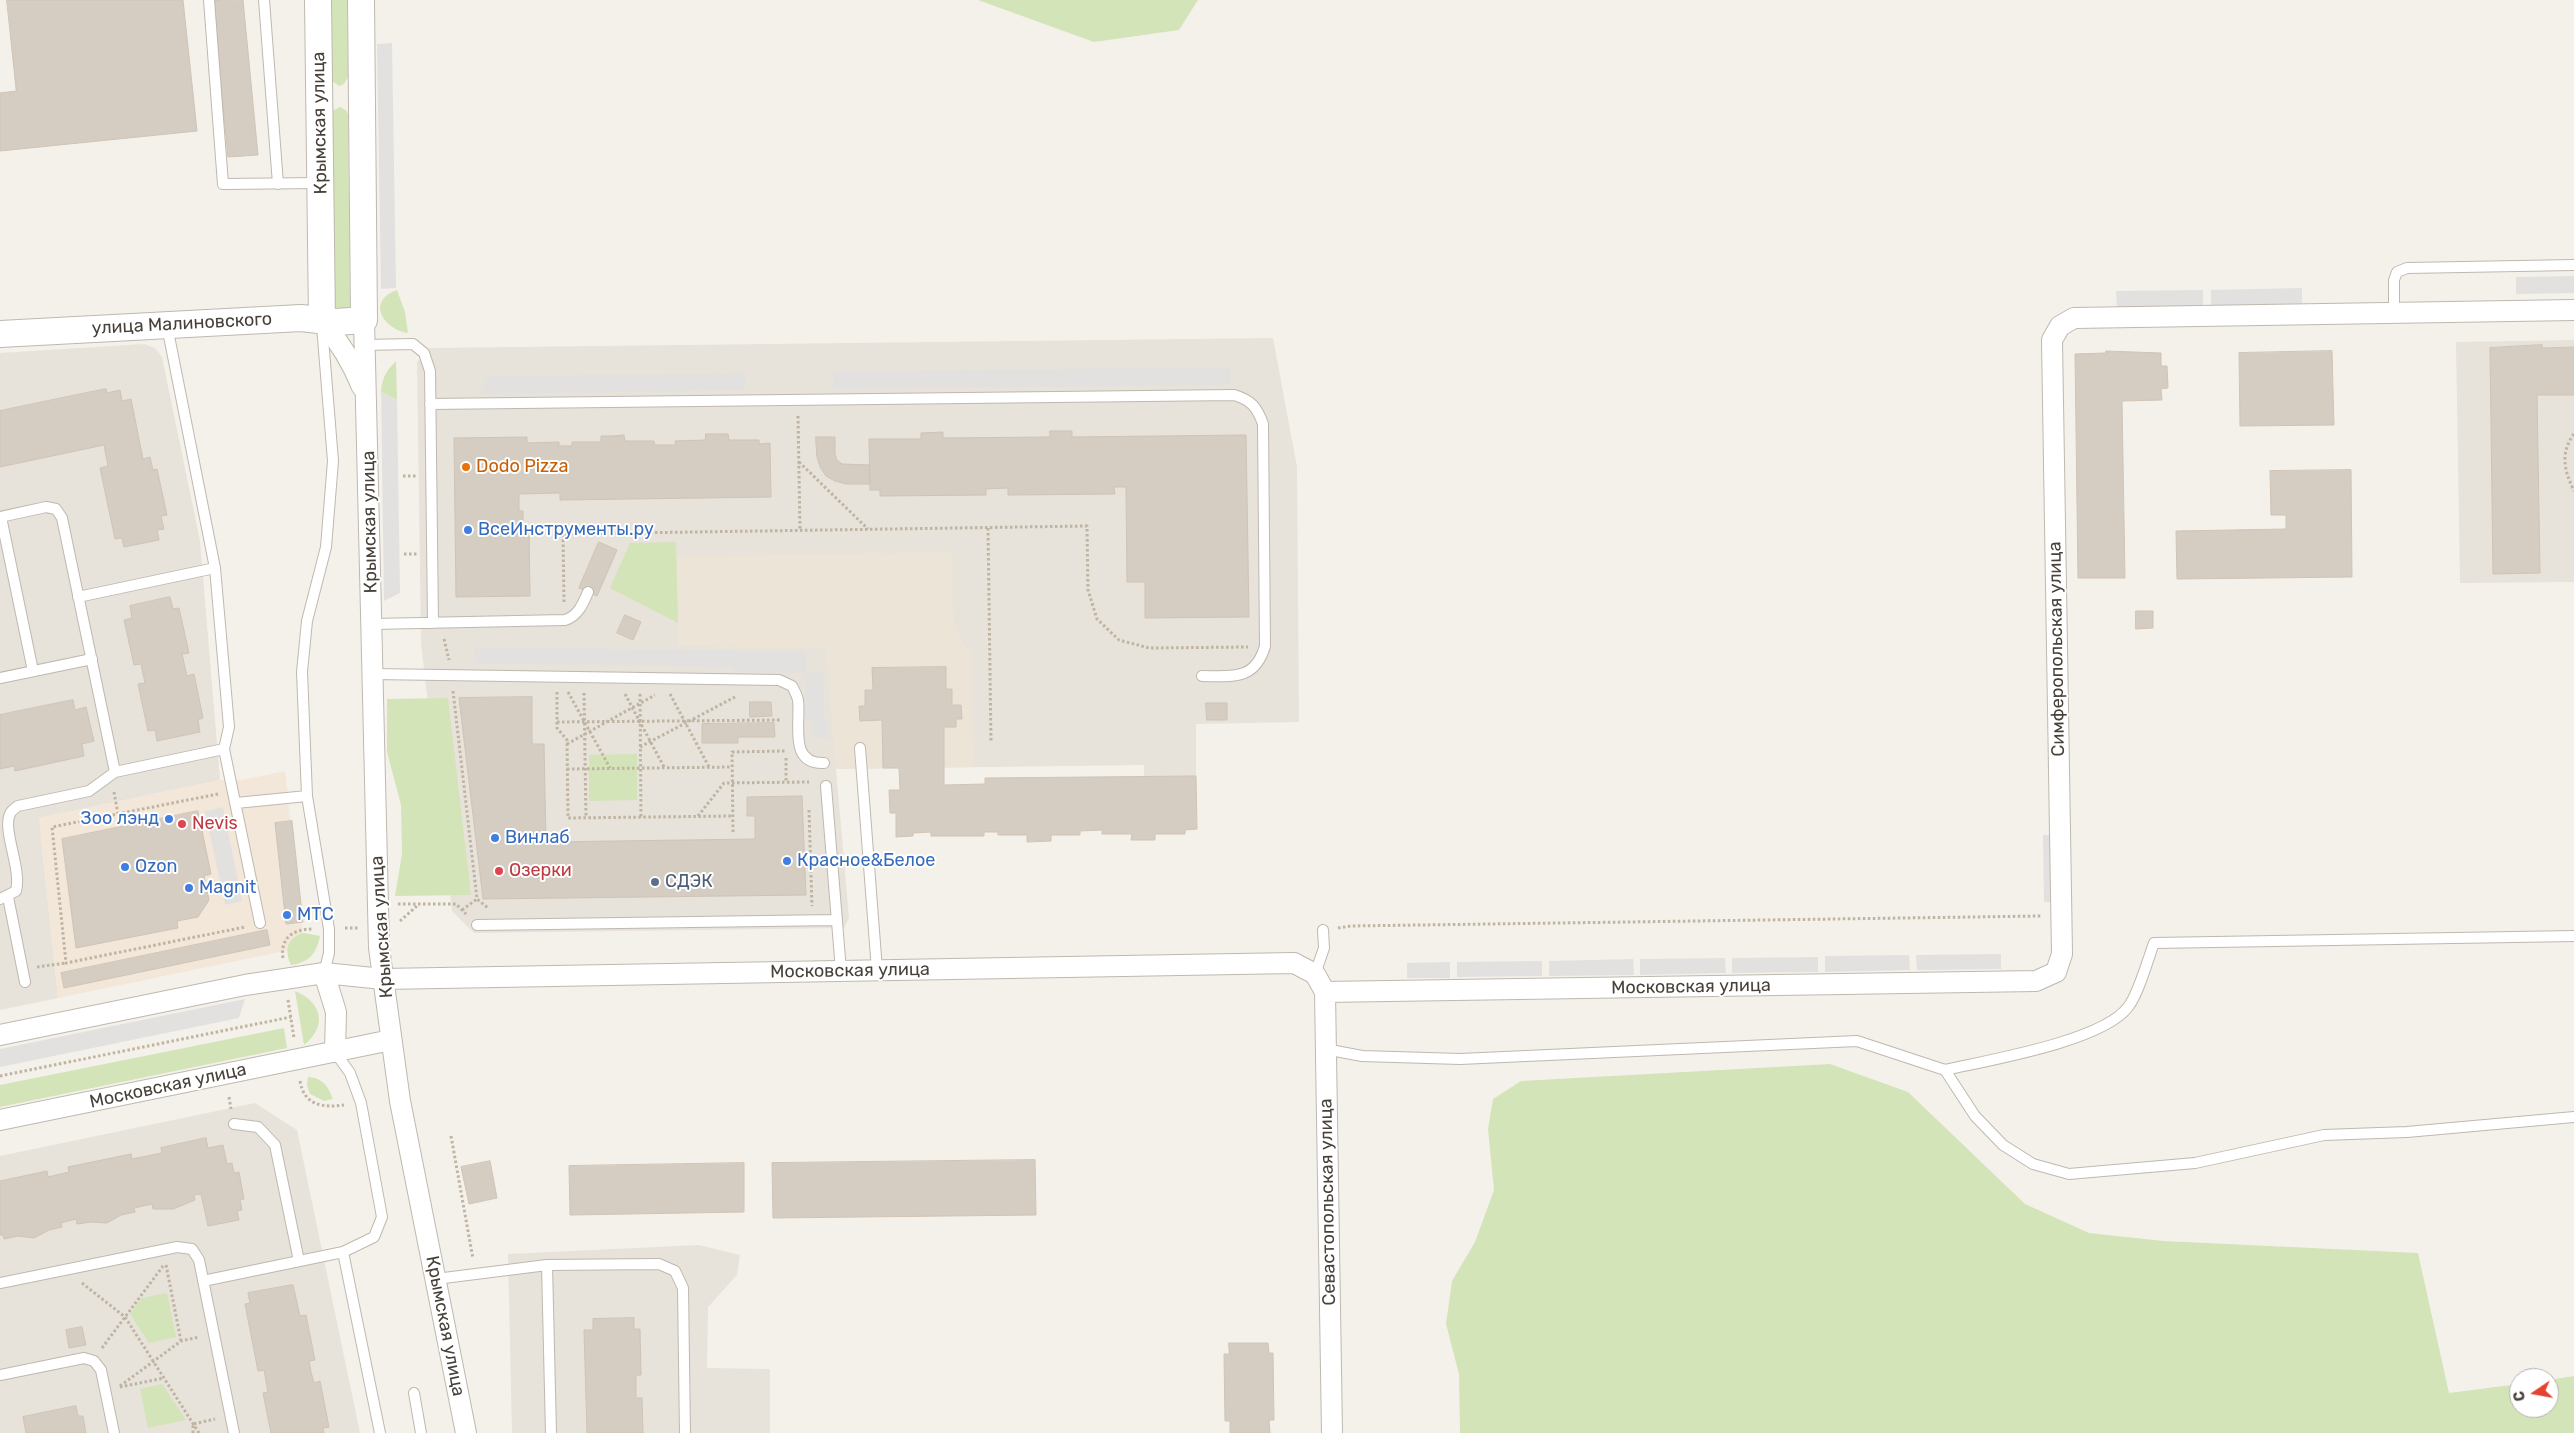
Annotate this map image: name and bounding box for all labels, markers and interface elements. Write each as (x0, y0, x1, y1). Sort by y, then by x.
street label: Крымская улица (308, 51, 332, 195)
street label: улица Малиновского (91, 308, 273, 340)
street label: Крымская улица (358, 450, 382, 594)
place label: Dodo Pizza (476, 456, 568, 478)
marker: Dodo Pizza (460, 461, 472, 473)
place label: ВсеИнструменты.ру (478, 519, 654, 541)
marker: ВсеИнструменты.ру (462, 524, 474, 536)
street label: Симферопольская улица (2044, 541, 2070, 757)
place label: Зоо лэнд (81, 808, 159, 830)
marker: Зоо лэнд (163, 813, 175, 825)
place label: Nevis (192, 813, 238, 835)
marker: Nevis (176, 818, 188, 830)
place label: Винлаб (505, 827, 570, 849)
marker: Винлаб (489, 832, 501, 844)
place label: Красное&Белое (797, 850, 935, 872)
street label: Крымская улица (366, 855, 398, 999)
marker: Красное&Белое (781, 855, 793, 867)
place label: Ozon (135, 856, 177, 878)
place label: Озерки (509, 860, 572, 882)
marker: Ozon (119, 861, 131, 873)
marker: Озерки (493, 865, 505, 877)
place label: СДЭК (665, 871, 713, 893)
marker: СДЭК (649, 876, 661, 888)
place label: Magnit (199, 877, 256, 899)
marker: Magnit (183, 882, 195, 894)
place label: МТС (297, 904, 334, 926)
marker: МТС (281, 909, 293, 921)
street label: Московская улица (770, 959, 930, 983)
street label: Московская улица (1611, 975, 1771, 999)
street label: Московская улица (88, 1059, 248, 1113)
street label: Севастопольская улица (1315, 1098, 1341, 1306)
street label: Крымская улица (421, 1254, 469, 1398)
north arrow (2509, 1368, 2559, 1418)
text: С (2510, 1389, 2529, 1403)

